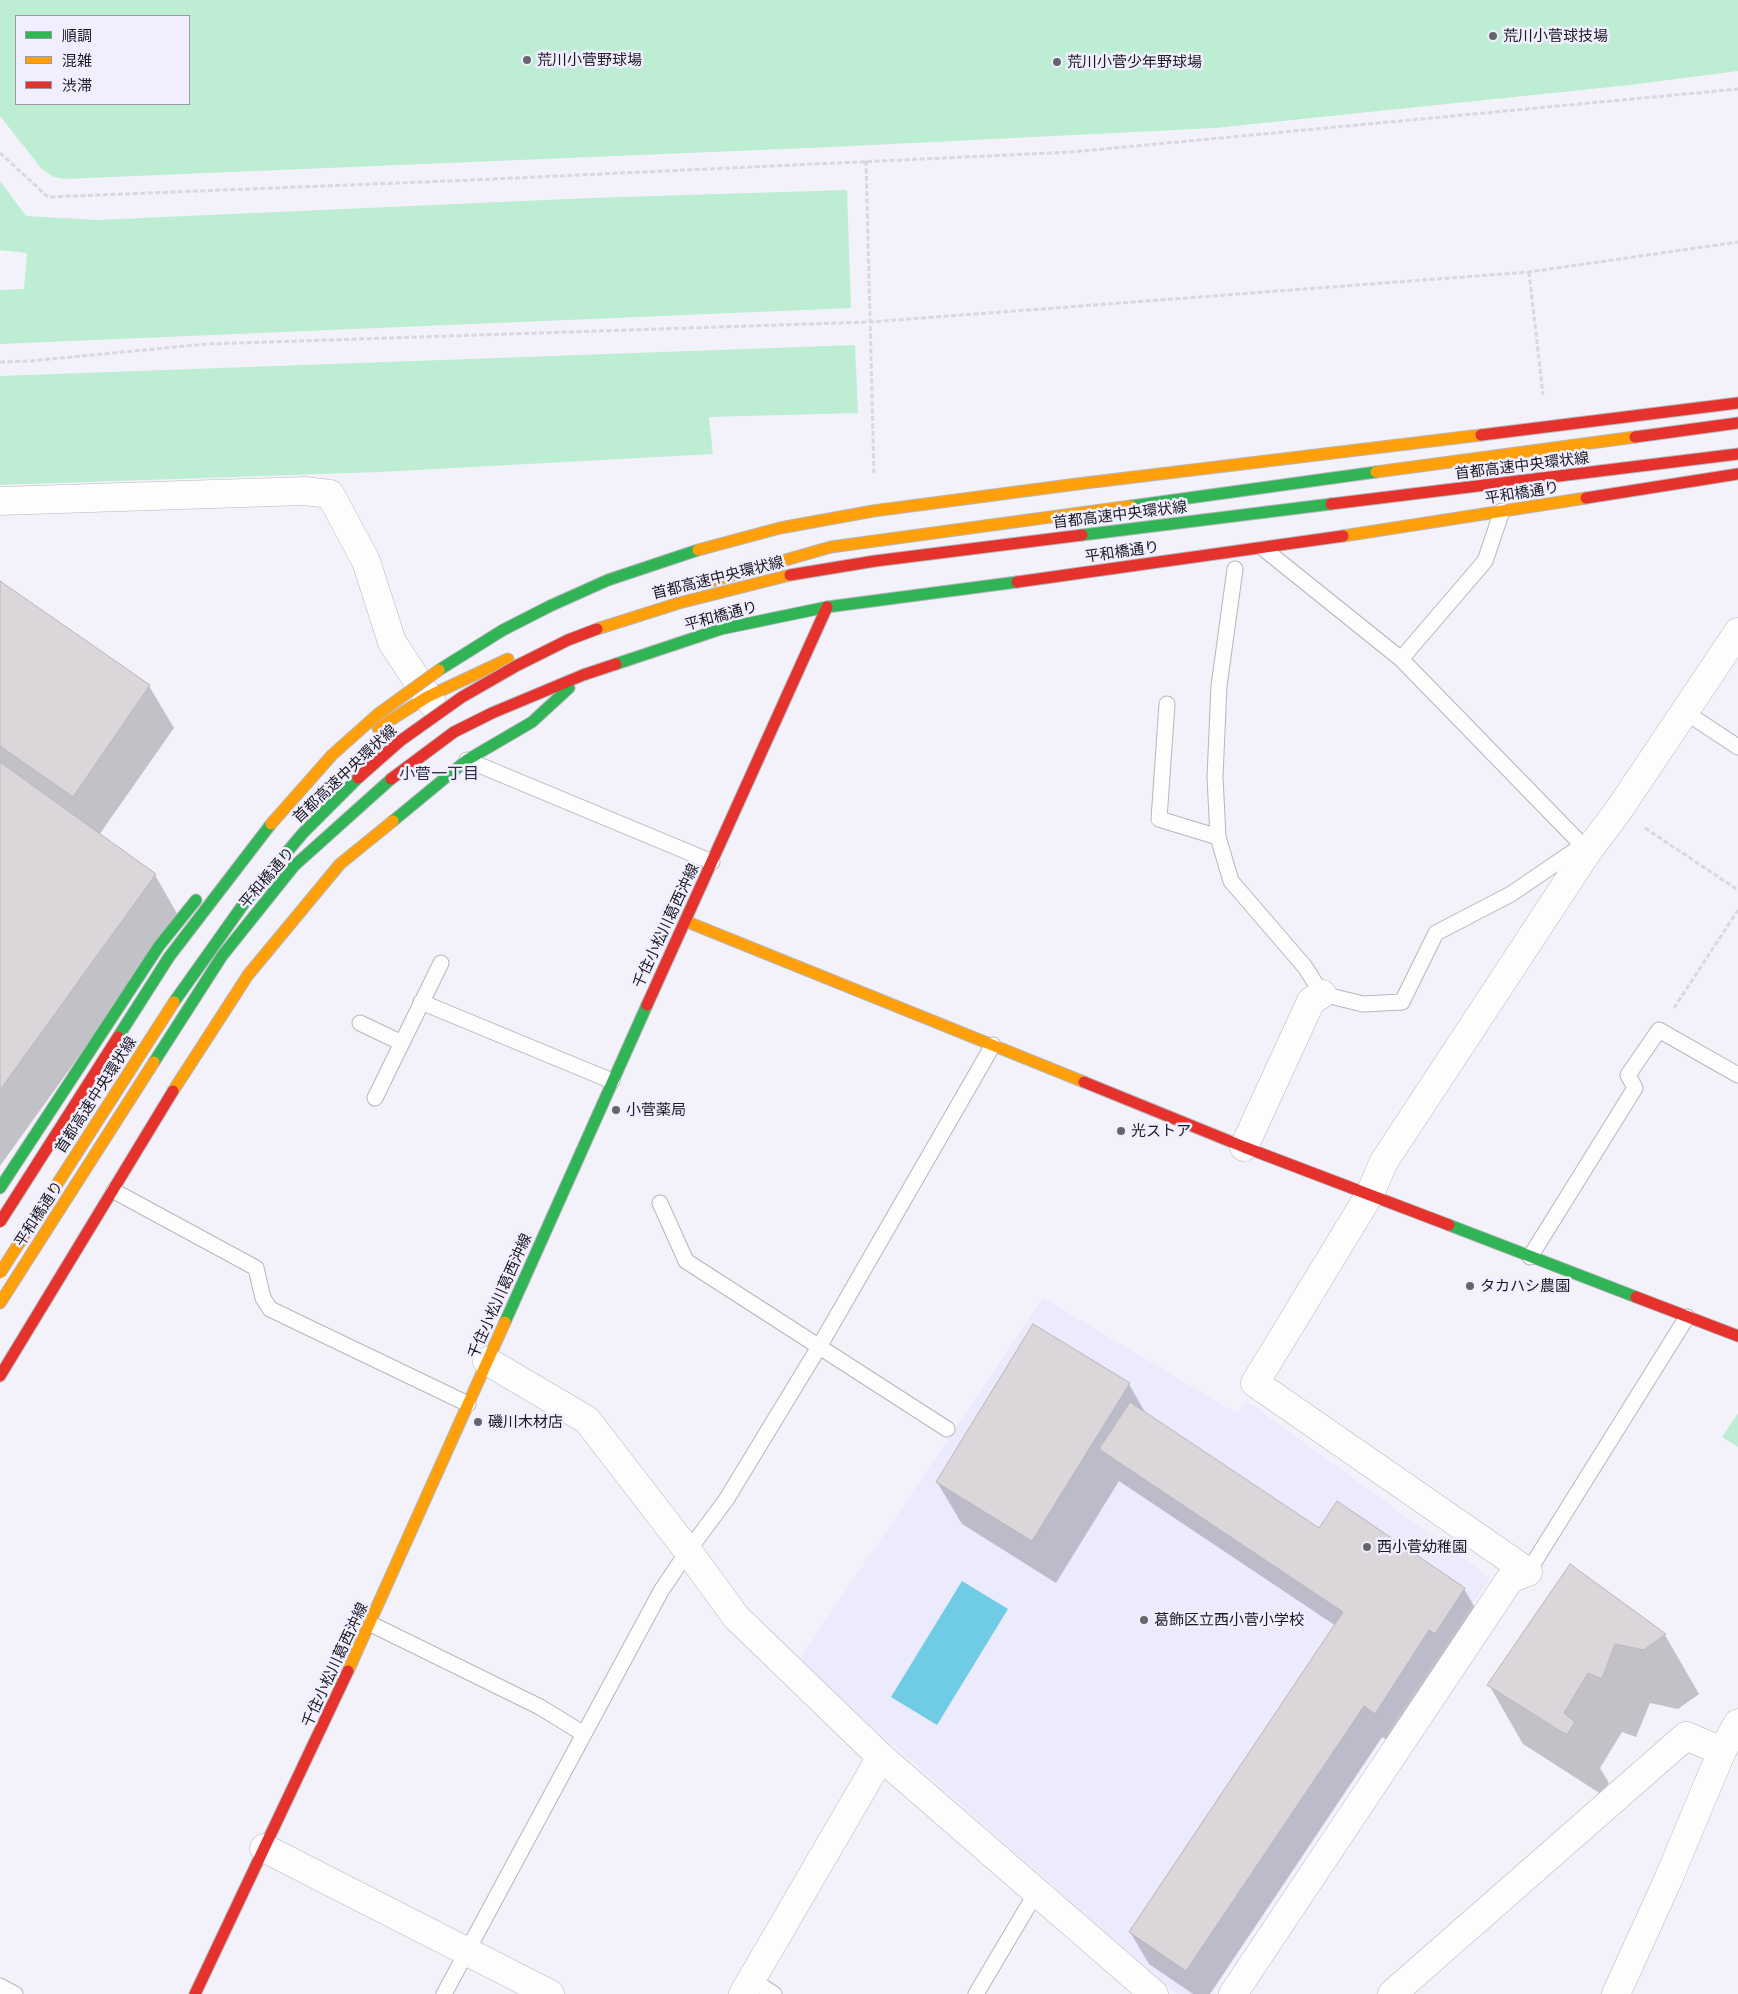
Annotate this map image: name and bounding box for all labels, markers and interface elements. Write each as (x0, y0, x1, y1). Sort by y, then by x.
legend (15, 15, 190, 105)
text: 順調 (62, 27, 92, 44)
place label: 荒川小菅球技場 (1503, 27, 1608, 45)
marker: 荒川小菅球技場 (1487, 30, 1499, 42)
place label: 荒川小菅野球場 (537, 51, 642, 69)
text: 混雑 (62, 52, 92, 69)
place label: 荒川小菅少年野球場 (1067, 53, 1202, 71)
marker: 荒川小菅野球場 (521, 54, 533, 66)
marker: 荒川小菅少年野球場 (1051, 56, 1063, 68)
text: 渋滞 (62, 77, 92, 94)
street label: 首都高速中央環状線 (1454, 449, 1590, 483)
street label: 平和橋通り (1484, 478, 1560, 508)
street label: 首都高速中央環状線 (1052, 498, 1188, 532)
street label: 平和橋通り (1084, 538, 1160, 566)
street label: 首都高速中央環状線 (650, 553, 786, 603)
street label: 平和橋通り (682, 598, 760, 634)
street label: 首都高速中央環状線 (289, 721, 401, 827)
district label: 小菅一丁目 (399, 764, 479, 784)
street label: 平和橋通り (236, 844, 298, 912)
street label: 千住小松川葛西沖線 (629, 861, 703, 991)
street label: 首都高速中央環状線 (52, 1033, 140, 1157)
place label: 小菅薬局 (626, 1101, 686, 1119)
marker: 小菅薬局 (610, 1104, 622, 1116)
place label: 光ストア (1131, 1122, 1191, 1140)
marker: 光ストア (1115, 1125, 1127, 1137)
street label: 平和橋通り (11, 1178, 67, 1250)
street label: 千住小松川葛西沖線 (464, 1231, 536, 1361)
place label: タカハシ農園 (1480, 1277, 1570, 1295)
marker: タカハシ農園 (1464, 1280, 1476, 1292)
place label: 磯川木材店 (488, 1413, 563, 1431)
marker: 磯川木材店 (472, 1416, 484, 1428)
place label: 西小菅幼稚園 (1377, 1538, 1467, 1556)
marker: 西小菅幼稚園 (1361, 1541, 1373, 1553)
street label: 千住小松川葛西沖線 (298, 1600, 372, 1730)
place label: 葛飾区立西小菅小学校 (1154, 1611, 1304, 1629)
marker: 葛飾区立西小菅小学校 (1138, 1614, 1150, 1626)

